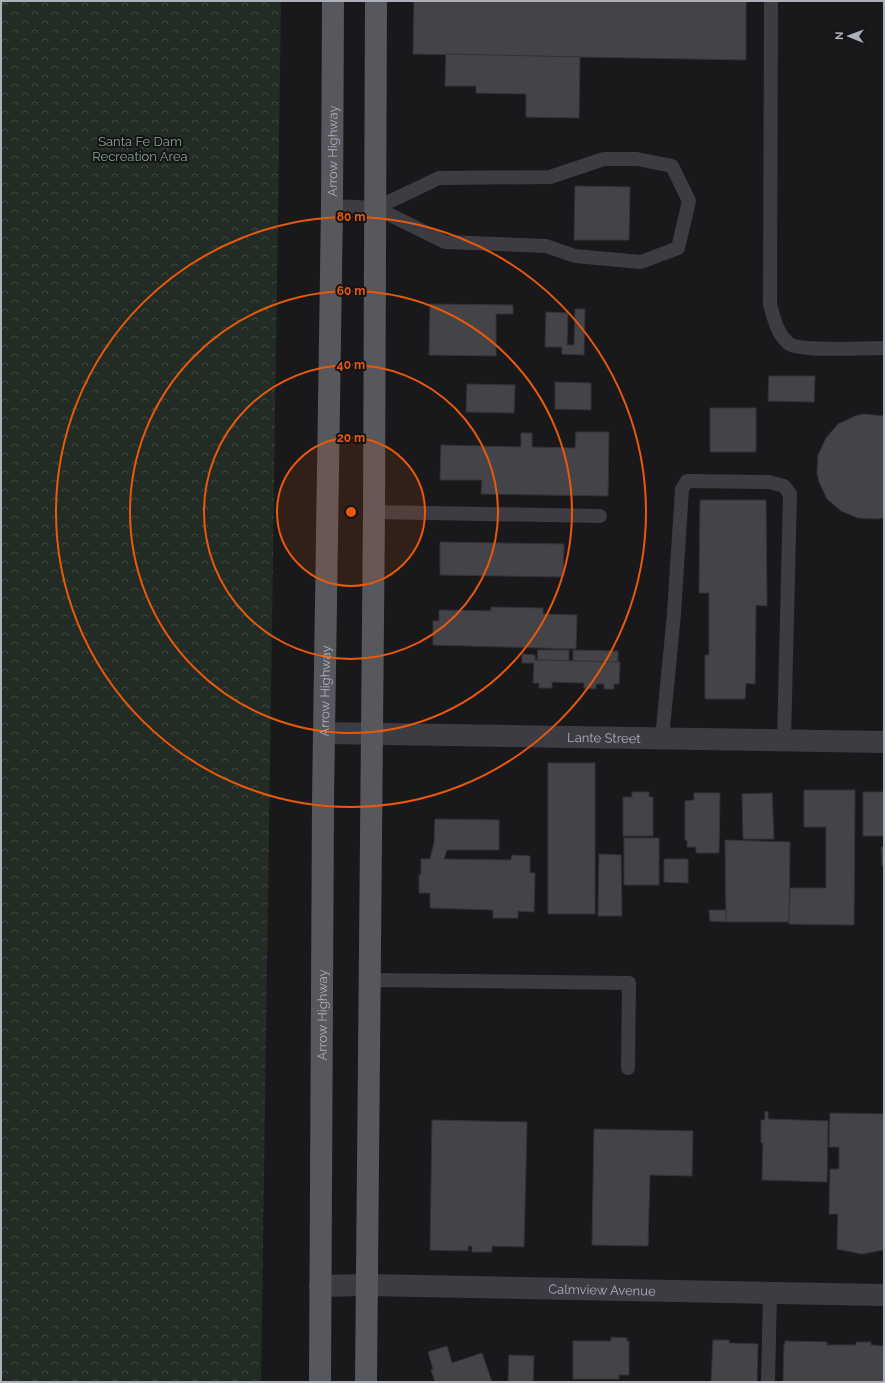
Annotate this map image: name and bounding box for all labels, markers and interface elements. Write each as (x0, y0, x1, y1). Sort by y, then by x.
north arrow (829, 16, 869, 56)
text: N (833, 32, 846, 40)
street label: Arrow Highway (325, 106, 340, 197)
park label: Santa Fe Dam Recreation Area (92, 134, 188, 164)
text: 80 m (337, 210, 365, 224)
text: 60 m (337, 284, 365, 298)
text: 40 m (337, 358, 365, 372)
text: 20 m (337, 431, 365, 445)
centre of rings (344, 505, 358, 519)
street label: Arrow Highway (317, 645, 333, 737)
street label: Lante Street (567, 730, 641, 746)
street label: Arrow Highway (315, 969, 330, 1061)
street label: Calmview Avenue (548, 1282, 656, 1299)

